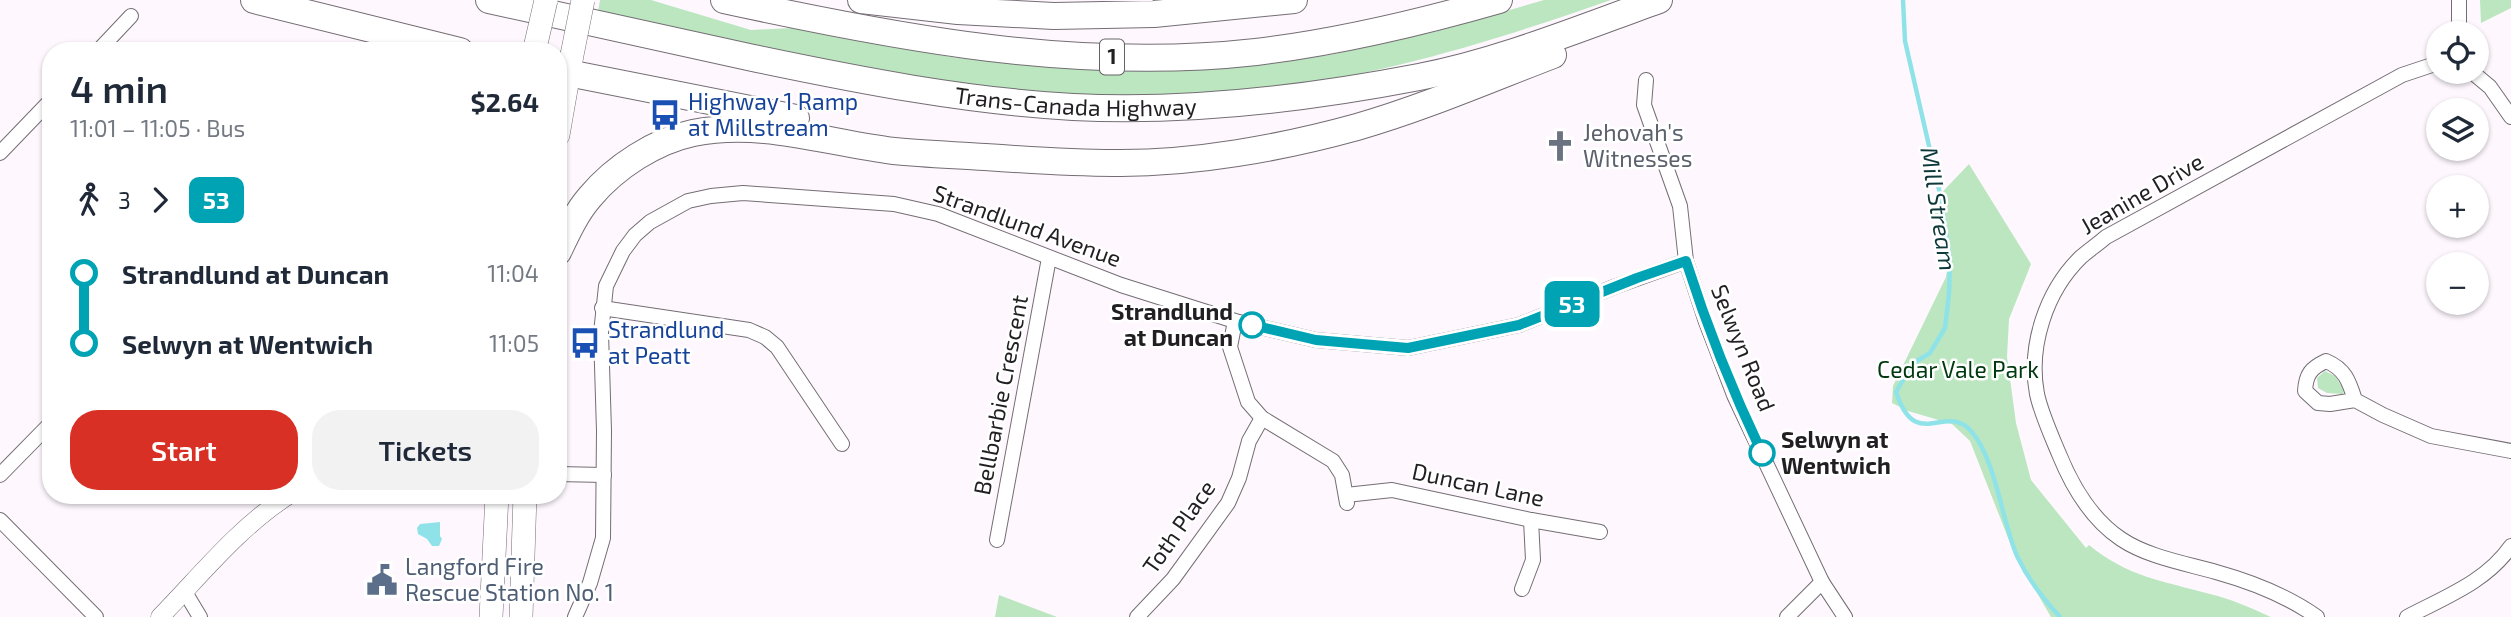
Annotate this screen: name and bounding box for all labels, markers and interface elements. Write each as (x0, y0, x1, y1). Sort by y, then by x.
map controls (2426, 21, 2489, 315)
button: locate (2426, 21, 2489, 84)
road number: 1 (1100, 40, 1124, 74)
text: 4 min (70, 65, 168, 111)
street label: Trans-Canada Highway (953, 80, 1197, 121)
text: $2.64 (471, 86, 539, 117)
place label: Highway 1 Ramp at Millstream (688, 87, 858, 141)
bus stop icon: Highway 1 Ramp at Millstream (648, 98, 682, 132)
button: layers (2426, 98, 2489, 161)
text: 11:01 – 11:05 · Bus (70, 114, 245, 142)
place label: Jehovah's Witnesses (1583, 118, 1692, 172)
church icon: Jehovah's Witnesses (1543, 129, 1577, 163)
water label: Mill Stream (1915, 145, 1964, 273)
street label: Jeanine Drive (2075, 147, 2208, 240)
button: + (2426, 175, 2489, 238)
street label: Strandlund Avenue (929, 178, 1125, 272)
icon: walk (70, 181, 108, 219)
icon: forward (141, 181, 179, 219)
text: 53 (203, 185, 230, 214)
text: 3 (118, 186, 131, 214)
button: − (2426, 252, 2489, 315)
text: Strandlund at Duncan (122, 258, 389, 289)
text: 11:04 (487, 259, 539, 287)
street label: Selwyn Road (1706, 280, 1782, 415)
line badge: 53 (1540, 281, 1604, 327)
text: 53 (1559, 289, 1585, 318)
street label: Bellbarbie Crescent (967, 292, 1033, 497)
place label: Strandlund at Duncan (1111, 297, 1233, 351)
marker: Strandlund at Duncan (1239, 312, 1265, 338)
place label: Strandlund at Peatt (608, 315, 724, 369)
bus stop icon: Strandlund at Peatt (568, 326, 602, 360)
text: Selwyn at Wentwich (122, 328, 373, 359)
text: 11:05 (489, 329, 539, 357)
park label: Cedar Vale Park (1877, 355, 2039, 383)
button: Start (70, 410, 298, 490)
button: Tickets (312, 410, 539, 490)
place label: Selwyn at Wentwich (1781, 425, 1891, 479)
marker: Selwyn at Wentwich (1749, 440, 1775, 466)
street label: Duncan Lane (1410, 456, 1547, 512)
street label: Toth Place (1136, 474, 1220, 578)
place label: Langford Fire Rescue Station No. 1 (405, 552, 614, 606)
public building icon: Langford Fire Rescue Station No. 1 (365, 563, 399, 597)

